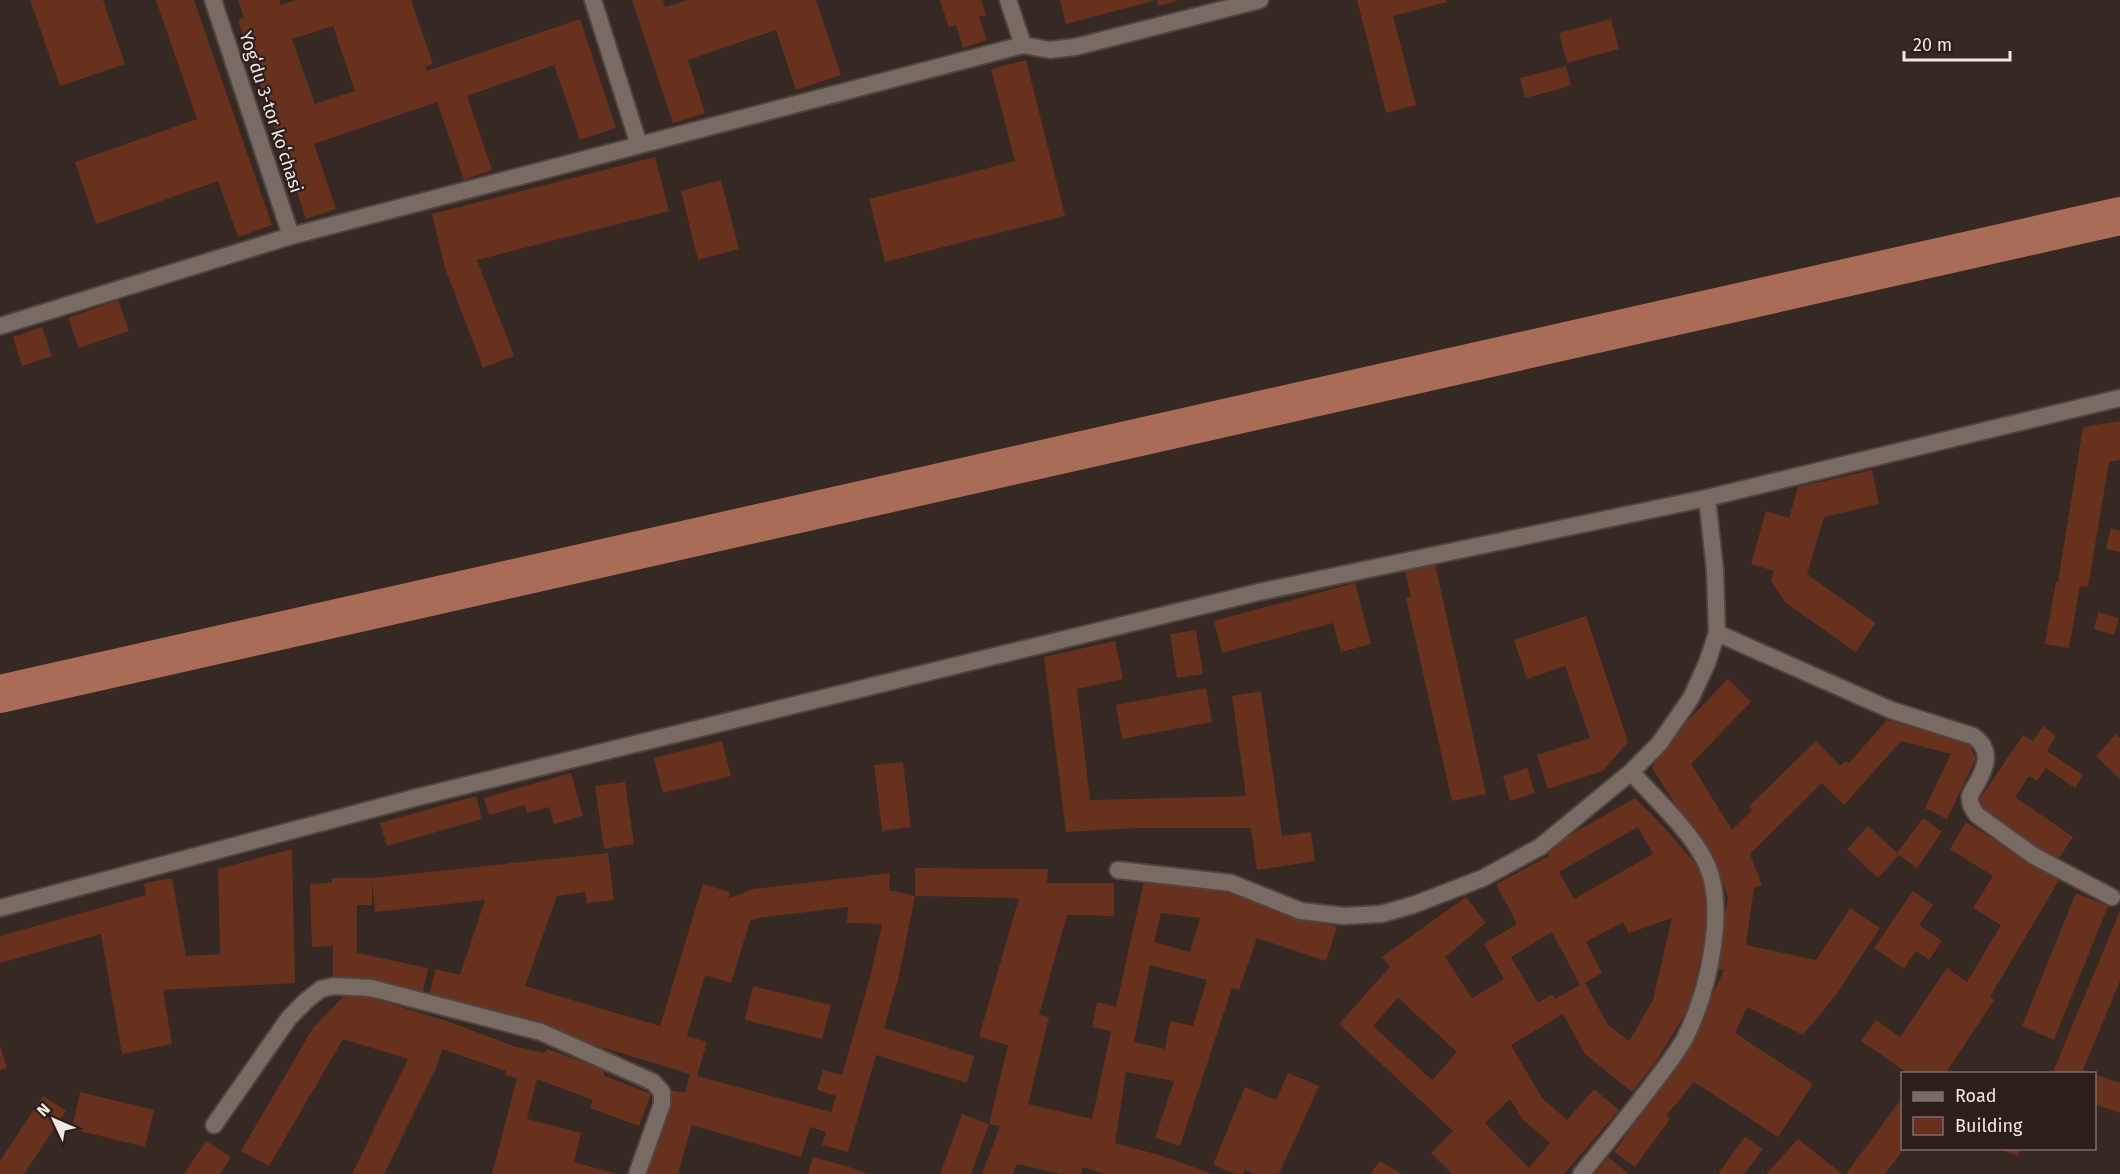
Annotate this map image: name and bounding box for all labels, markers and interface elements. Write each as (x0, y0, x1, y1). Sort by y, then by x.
scale bar (1904, 24, 2010, 62)
street label: Yogʻdu 3-tor koʻchasi (235, 28, 307, 196)
text: 20 m (1913, 34, 1952, 56)
legend (1901, 1072, 2096, 1150)
text: Road (1955, 1085, 1997, 1107)
north arrow (24, 1090, 84, 1150)
text: N (33, 1100, 54, 1120)
text: Building (1955, 1115, 2023, 1137)

